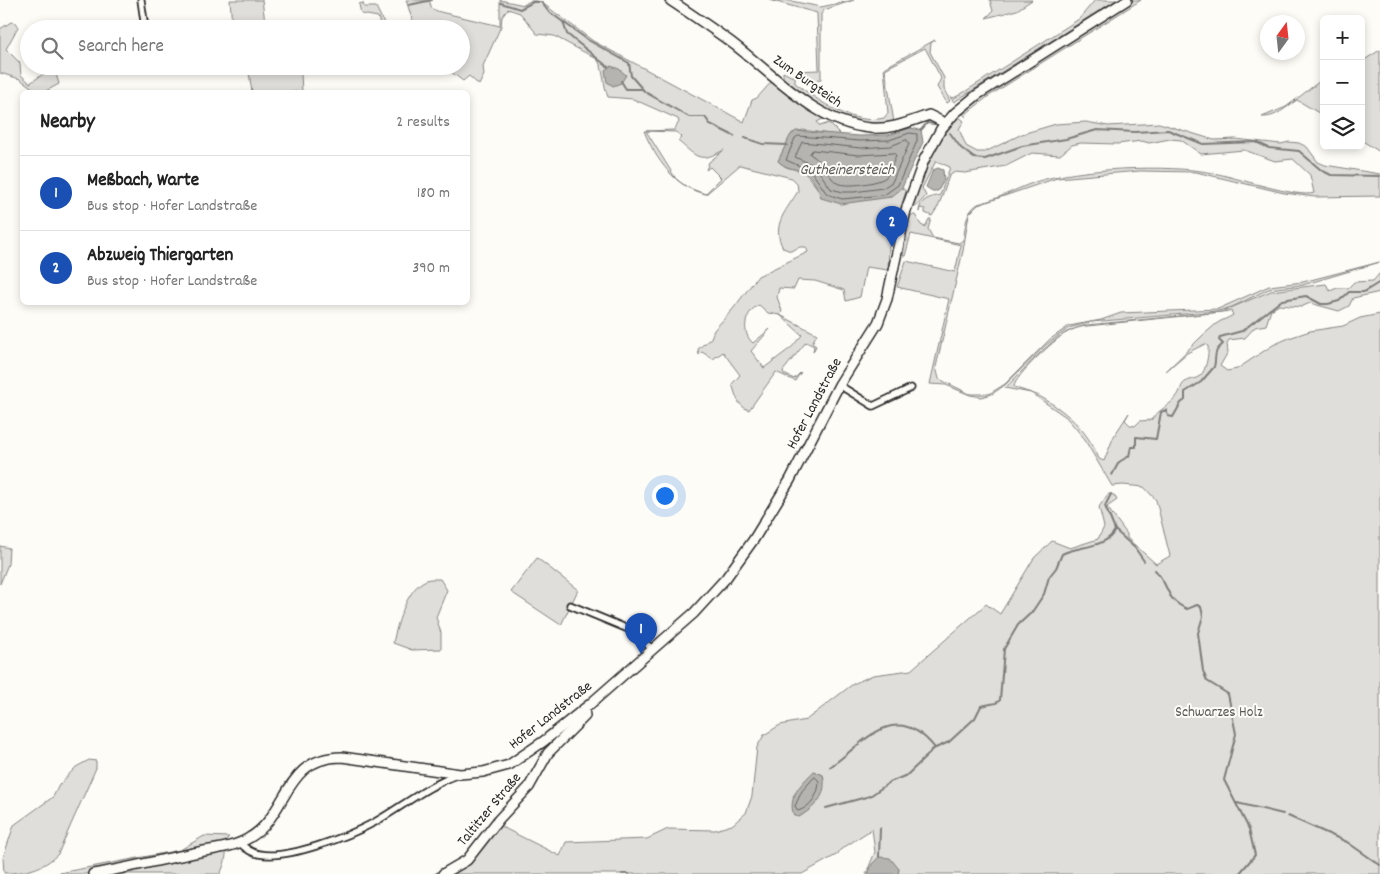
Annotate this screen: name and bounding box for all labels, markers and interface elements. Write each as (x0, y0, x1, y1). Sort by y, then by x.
north arrow (1260, 15, 1305, 60)
map controls (1320, 15, 1365, 150)
button: + (1320, 15, 1365, 60)
search box (20, 20, 470, 75)
icon: search (38, 34, 66, 62)
text: Search here (78, 34, 164, 61)
street label: Zum Burgteich (768, 50, 846, 114)
button: − (1320, 60, 1365, 105)
button: layers (1320, 105, 1365, 150)
text: Nearby (40, 108, 95, 138)
text: 2 results (396, 111, 450, 134)
water label: Gutheinersteich (800, 159, 895, 182)
text: Meßbach, Warte (87, 168, 199, 195)
text: 1 (54, 182, 58, 205)
text: 180 m (417, 182, 450, 205)
text: Bus stop · Hofer Landstraße (87, 195, 257, 218)
pin: 2 (876, 206, 908, 247)
text: Abzweig Thiergarten (87, 243, 233, 270)
text: 2 (53, 257, 60, 280)
text: 390 m (412, 257, 450, 280)
text: Bus stop · Hofer Landstraße (87, 270, 257, 293)
street label: Hofer Landstraße (782, 354, 849, 454)
your location (652, 483, 678, 509)
pin: 1 (625, 613, 657, 654)
street label: Hofer Landstraße (505, 676, 598, 756)
park label: Schwarzes Holz (1175, 702, 1263, 724)
street label: Taltitzer Straße (453, 768, 528, 852)

